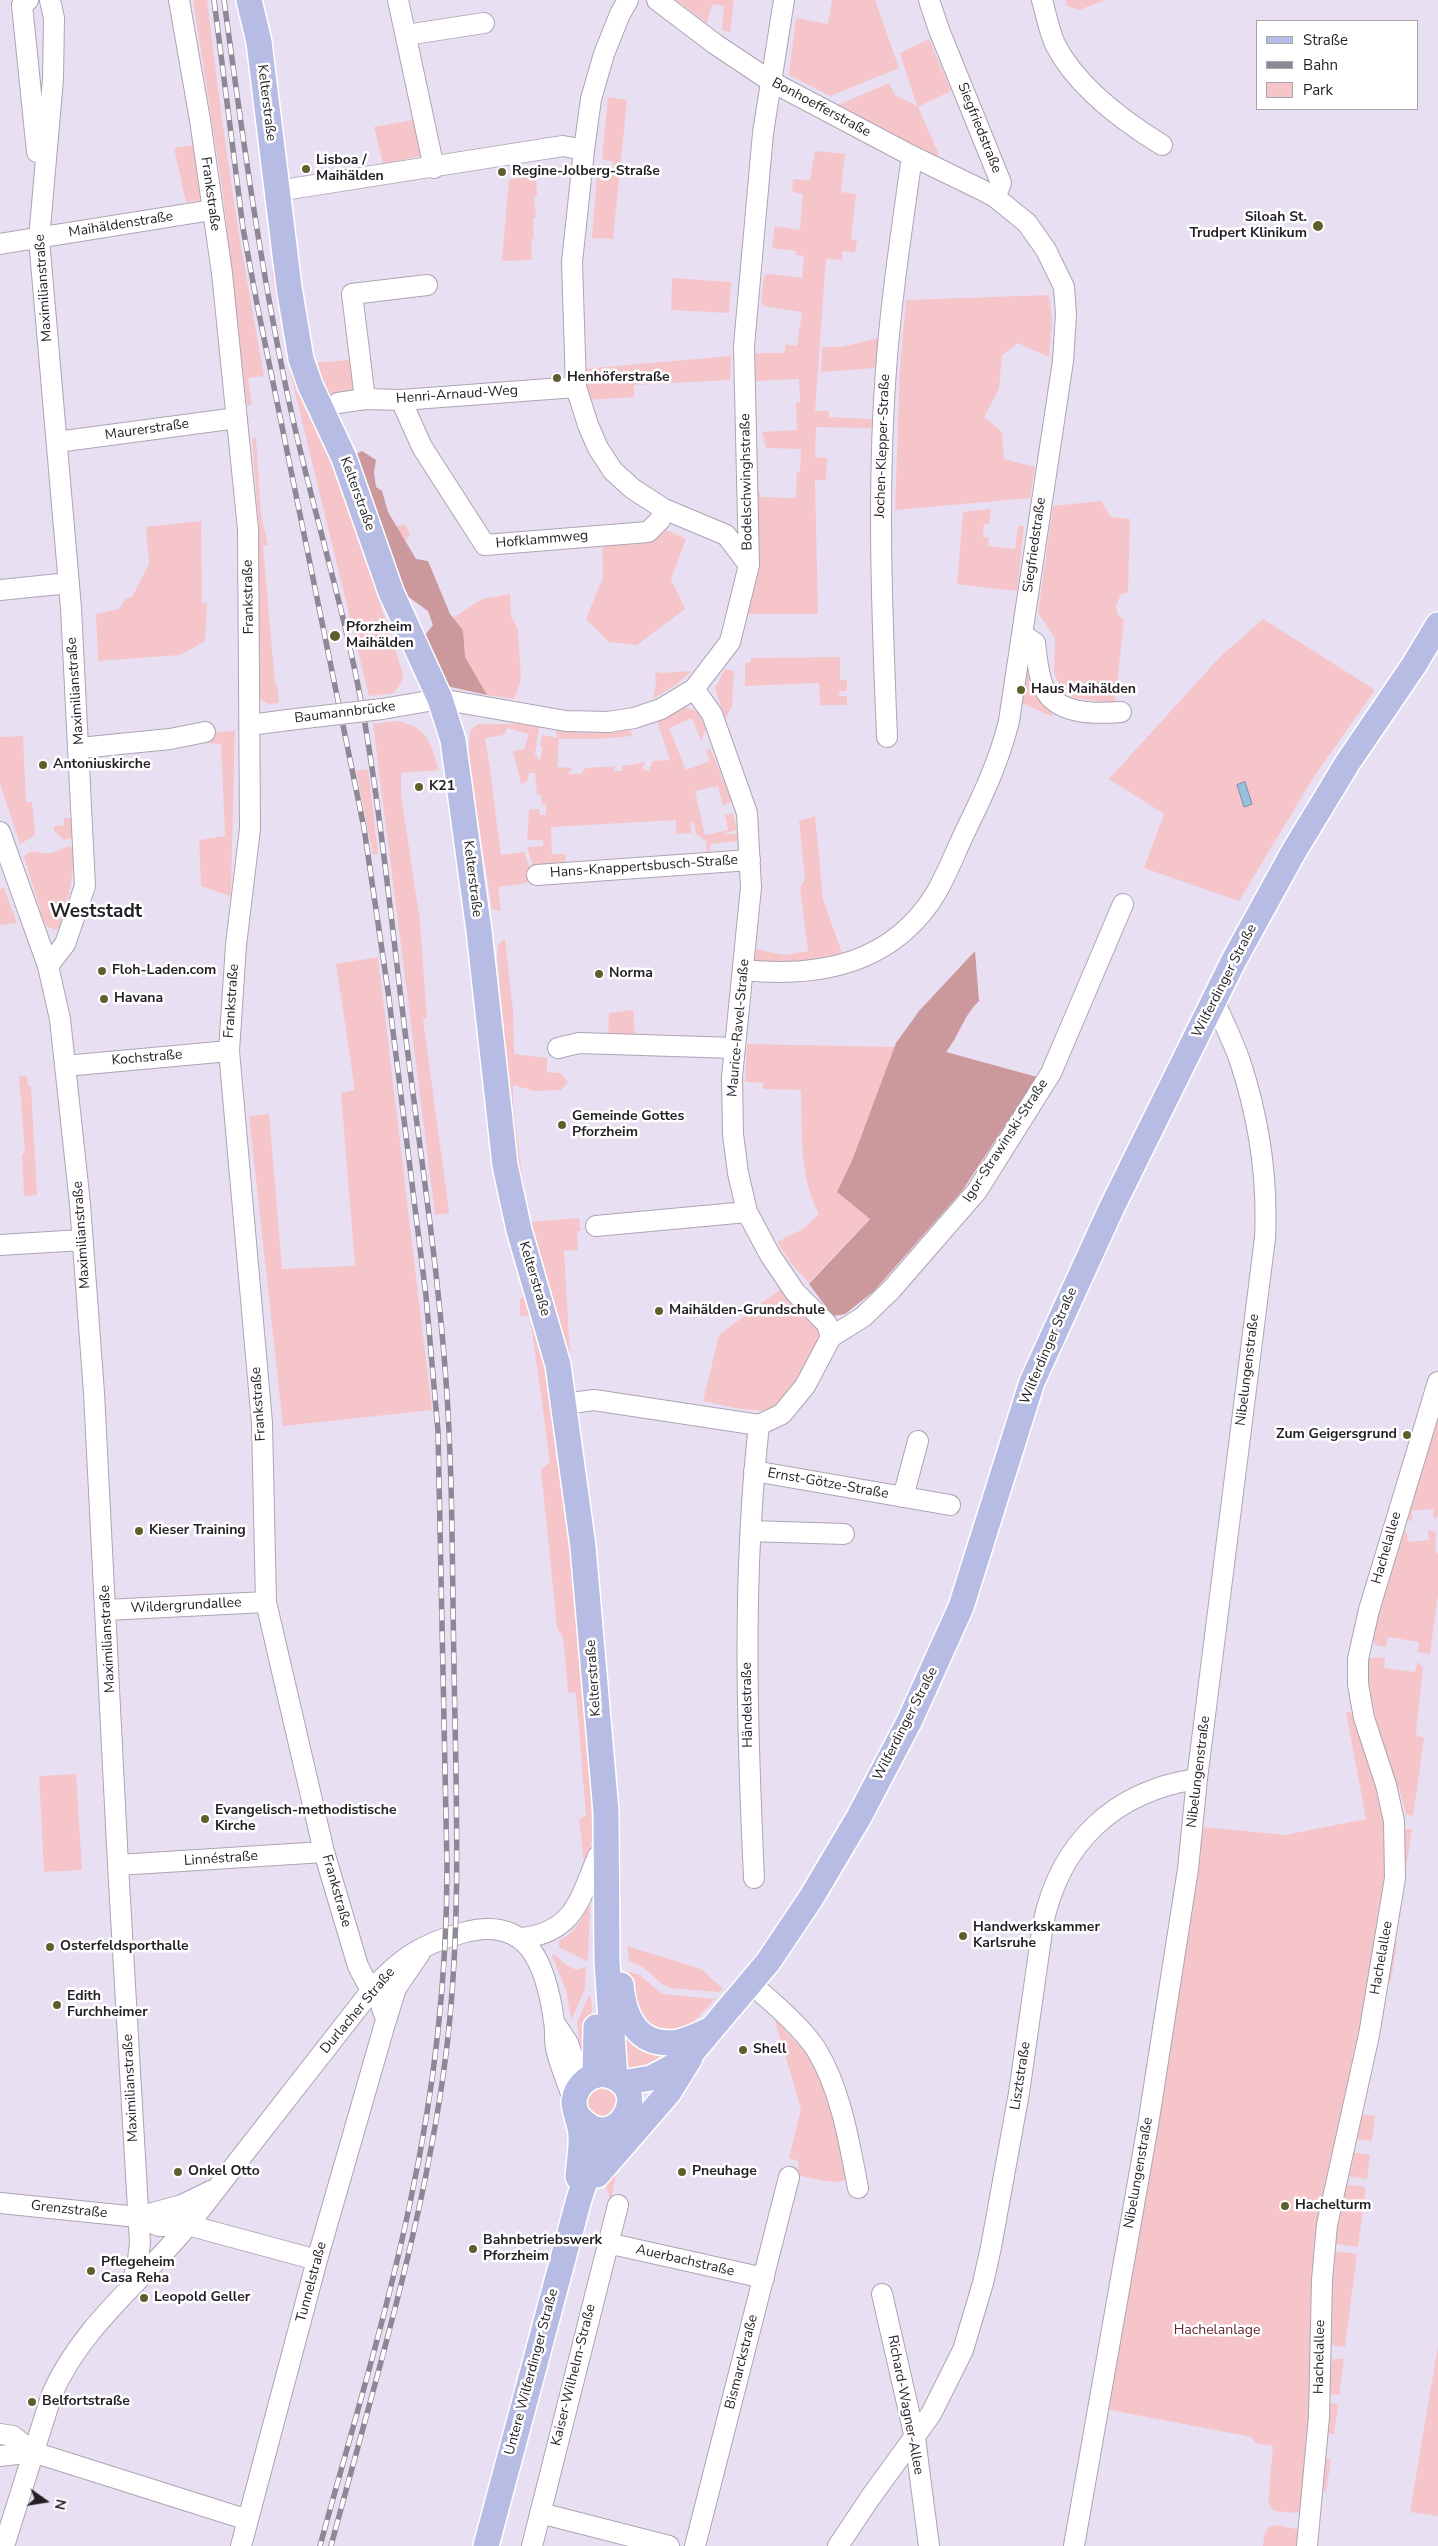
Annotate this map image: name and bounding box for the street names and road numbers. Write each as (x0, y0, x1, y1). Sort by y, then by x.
street label: Kelterstraße (253, 64, 279, 142)
street label: Bonhoefferstraße (769, 75, 873, 141)
street label: Siegfriedstraße (953, 80, 1005, 176)
street label: Frankstraße (196, 156, 224, 232)
street label: Maihäldenstraße (68, 208, 174, 242)
street label: Maximilianstraße (32, 234, 56, 342)
street label: Jochen-Klepper-Straße (872, 374, 894, 518)
street label: Henri-Arnaud-Weg (396, 382, 518, 408)
street label: Bodelschwinghstraße (737, 413, 757, 551)
street label: Maurerstraße (104, 416, 190, 444)
street label: Kelterstraße (336, 455, 378, 533)
street label: Siegfriedstraße (1020, 496, 1050, 594)
street label: Hofklammweg (495, 528, 589, 552)
street label: Frankstraße (240, 560, 258, 634)
street label: Maximilianstraße (64, 637, 88, 745)
street label: Baumannbrücke (293, 698, 397, 728)
street label: Kelterstraße (459, 840, 485, 918)
street label: Hans-Knappertsbusch-Straße (549, 852, 739, 882)
street label: Wilferdinger Straße (1189, 921, 1261, 1041)
street label: Maurice-Ravel-Straße (725, 958, 753, 1098)
street label: Frankstraße (221, 963, 243, 1039)
street label: Kochstraße (111, 1047, 183, 1069)
street label: Igor-Strawinski-Straße (960, 1076, 1052, 1206)
street label: Maximilianstraße (70, 1181, 94, 1289)
street label: Kelterstraße (515, 1240, 553, 1318)
street label: Wilferdinger Straße (1017, 1285, 1081, 1407)
street label: Nibelungenstraße (1233, 1313, 1263, 1427)
street label: Frankstraße (248, 1366, 270, 1442)
street label: Ernst-Götze-Straße (766, 1465, 890, 1503)
street label: Hachelallee (1369, 1510, 1405, 1586)
street label: Maximilianstraße (97, 1585, 119, 1693)
street label: Wildergrundallee (130, 1595, 242, 1617)
street label: Kelterstraße (583, 1639, 605, 1717)
street label: Händelstraße (739, 1662, 757, 1748)
street label: Wilferdinger Straße (870, 1664, 942, 1784)
street label: Nibelungenstraße (1184, 1715, 1214, 1829)
street label: Linnéstraße (183, 1848, 259, 1870)
street label: Frankstraße (318, 1853, 354, 1929)
street label: Hachelallee (1367, 1920, 1397, 1996)
street label: Durlacher Straße (317, 1965, 399, 2057)
street label: Maximilianstraße (120, 2034, 142, 2142)
street label: Lisztstraße (1007, 2041, 1035, 2111)
street label: Nibelungenstraße (1121, 2116, 1157, 2230)
street label: Grenzstraße (30, 2198, 108, 2222)
street label: Tunnelstraße (293, 2240, 331, 2324)
street label: Auerbachstraße (634, 2242, 736, 2280)
street label: Untere Wilferdinger Straße (502, 2287, 562, 2457)
street label: Kaiser-Wilhelm-Straße (548, 2302, 600, 2448)
street label: Bismarckstraße (722, 2313, 762, 2411)
street label: Hachelallee (1311, 2320, 1329, 2394)
street label: Richard-Wagner-Allee (883, 2334, 927, 2476)

